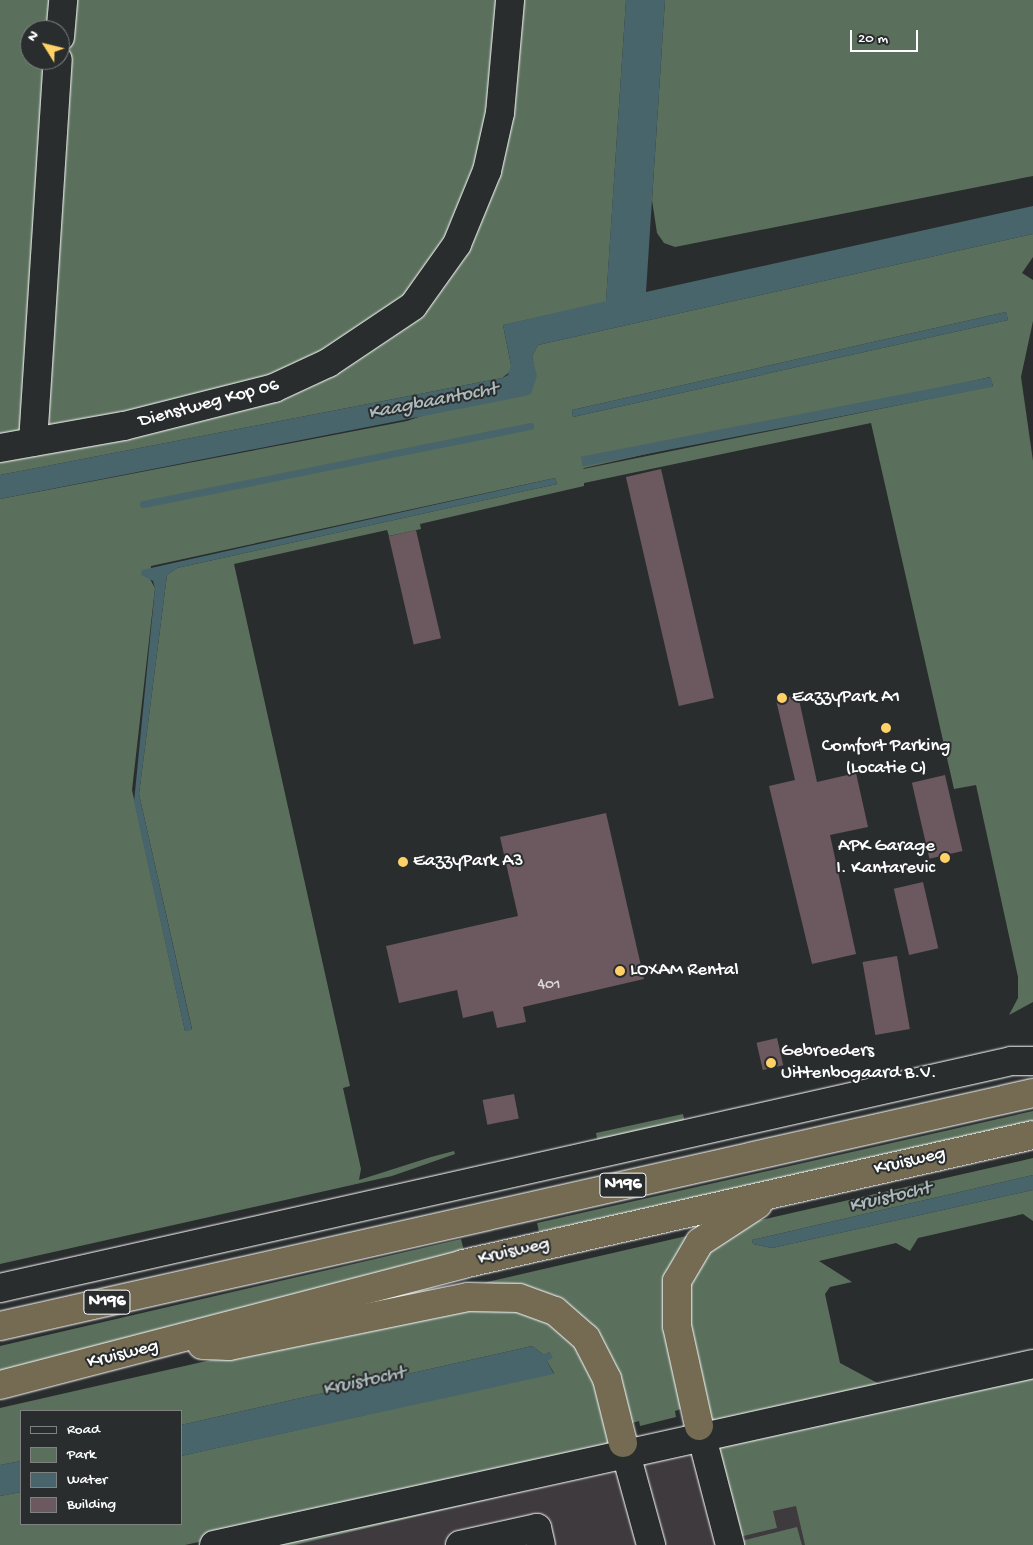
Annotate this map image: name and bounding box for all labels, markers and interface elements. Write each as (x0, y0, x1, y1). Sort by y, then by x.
north arrow (20, 20, 70, 70)
scale bar (853, 20, 920, 52)
text: N (24, 28, 43, 45)
text: 20 m (858, 30, 888, 48)
street label: Dienstweg Kop 06 (136, 374, 282, 434)
water label: Kaagbaantocht (366, 378, 500, 426)
place label: EazzyPark A1 (792, 687, 900, 709)
marker: EazzyPark A1 (776, 692, 788, 704)
marker: Comfort Parking (Locatie C) (880, 722, 892, 734)
place label: Comfort Parking (Locatie C) (822, 736, 950, 780)
place label: APK Garage I. Kantarevic (836, 836, 935, 880)
place label: EazzyPark A3 (413, 851, 523, 873)
marker: APK Garage I. Kantarevic (939, 852, 951, 864)
marker: EazzyPark A3 (397, 856, 409, 868)
place label: LOXAM Rental (630, 960, 739, 982)
marker: LOXAM Rental (614, 965, 626, 977)
house number: 401 (537, 976, 561, 996)
place label: Gebroeders Uittenbogaard B.V. (781, 1041, 937, 1085)
marker: Gebroeders Uittenbogaard B.V. (765, 1057, 777, 1069)
street label: Kruisweg (872, 1143, 948, 1181)
road number: N196 (599, 1170, 647, 1200)
water label: Kruistocht (847, 1177, 933, 1219)
street label: Kruisweg (476, 1233, 552, 1271)
road number: N196 (83, 1286, 131, 1318)
street label: Kruisweg (85, 1335, 161, 1375)
water label: Kruistocht (321, 1362, 407, 1402)
legend (20, 1410, 182, 1525)
text: Road (67, 1421, 100, 1439)
text: Park (67, 1446, 96, 1464)
text: Water (67, 1471, 107, 1489)
text: Building (67, 1496, 116, 1514)

